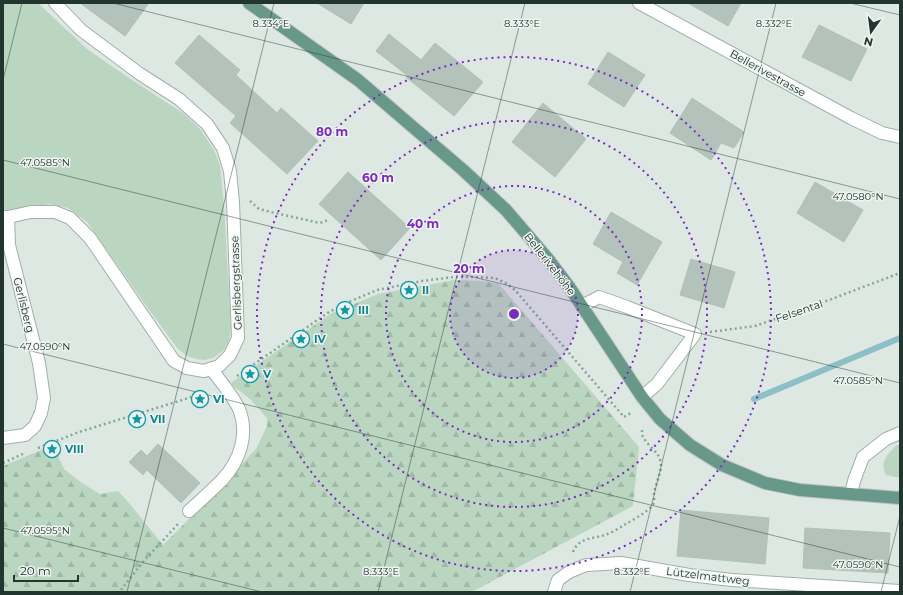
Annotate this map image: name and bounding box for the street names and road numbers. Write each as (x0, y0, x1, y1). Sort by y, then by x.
street label: Bellerivestrasse (727, 46, 809, 100)
street label: Bellerivehöhe (521, 230, 579, 298)
street label: Gerlisbergstrasse (227, 235, 245, 330)
street label: Gerlisberg (10, 276, 38, 334)
street label: Felsental (773, 296, 825, 326)
street label: Lützelmattweg (666, 564, 750, 588)

